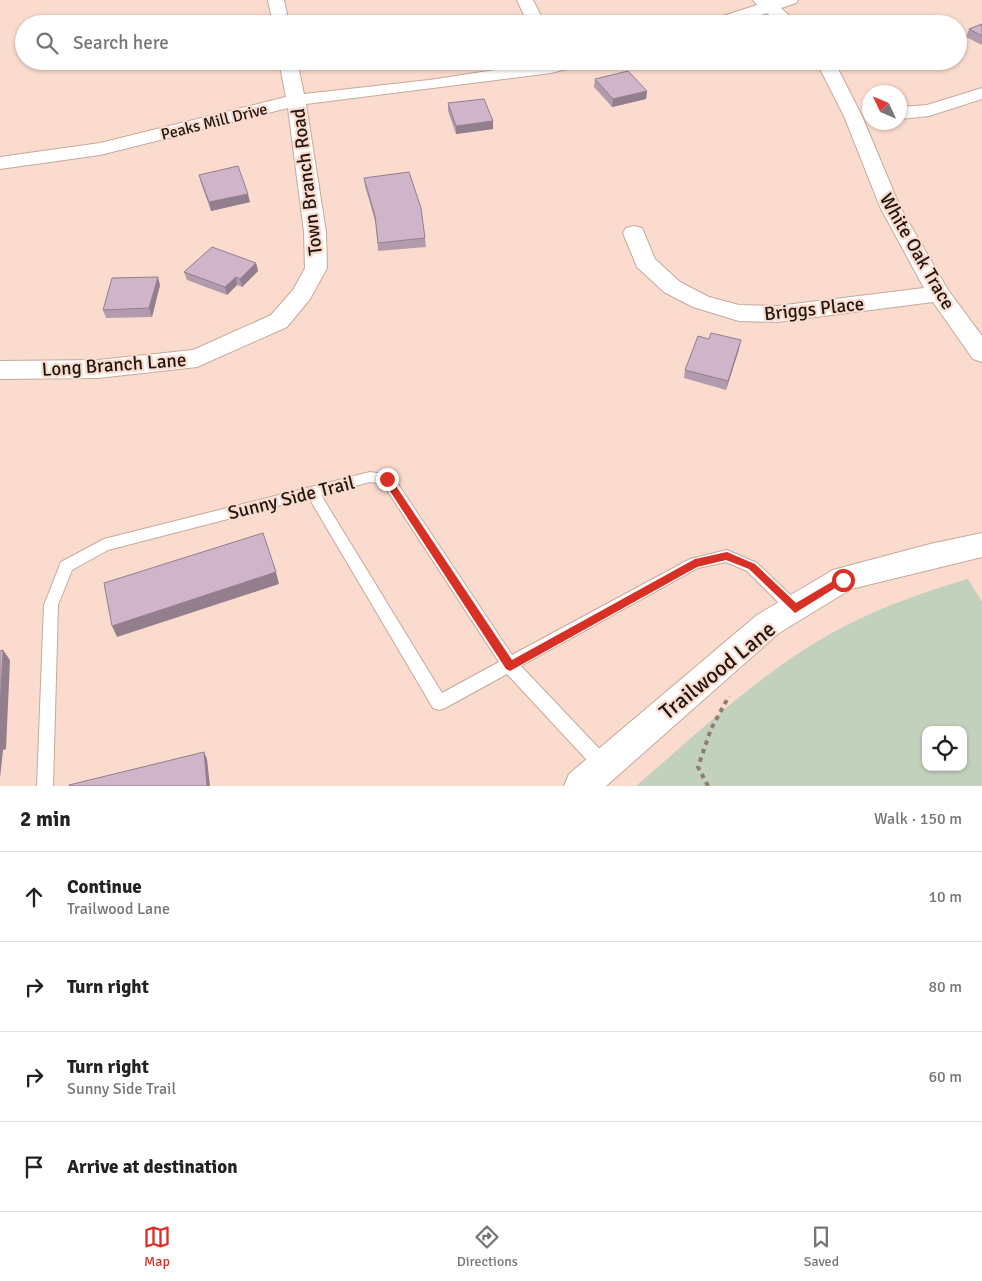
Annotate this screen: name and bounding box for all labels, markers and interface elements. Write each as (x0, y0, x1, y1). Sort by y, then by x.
search box (15, 15, 967, 70)
icon: search (33, 29, 61, 57)
text: Search here (73, 31, 169, 55)
north arrow (862, 85, 907, 130)
street label: Peaks Mill Drive (159, 99, 270, 145)
street label: Town Branch Road (286, 107, 328, 257)
street label: White Oak Trace (874, 189, 960, 314)
street label: Briggs Place (763, 292, 865, 326)
street label: Long Branch Lane (41, 348, 187, 382)
route end (376, 468, 399, 491)
street label: Sunny Side Trail (225, 471, 357, 525)
route start (832, 569, 855, 592)
street label: Trailwood Lane (654, 615, 781, 725)
map controls (922, 726, 967, 771)
button: locate (922, 726, 967, 771)
text: 2 min (20, 806, 71, 832)
text: Walk · 150 m (874, 809, 962, 829)
text: Continue (67, 875, 142, 899)
icon: ahead (20, 883, 48, 911)
text: 10 m (928, 887, 962, 907)
text: Trailwood Lane (67, 899, 170, 919)
icon: right (20, 973, 48, 1001)
text: Turn right (67, 975, 149, 999)
text: 80 m (928, 977, 962, 997)
text: Turn right (67, 1055, 149, 1079)
icon: right (20, 1063, 48, 1091)
text: 60 m (928, 1067, 962, 1087)
text: Sunny Side Trail (67, 1079, 176, 1099)
icon: arrive (20, 1153, 48, 1181)
text: Arrive at destination (67, 1155, 238, 1179)
tab: Map (143, 1223, 171, 1270)
tab: Directions (457, 1223, 518, 1270)
tab: Saved (804, 1223, 839, 1270)

